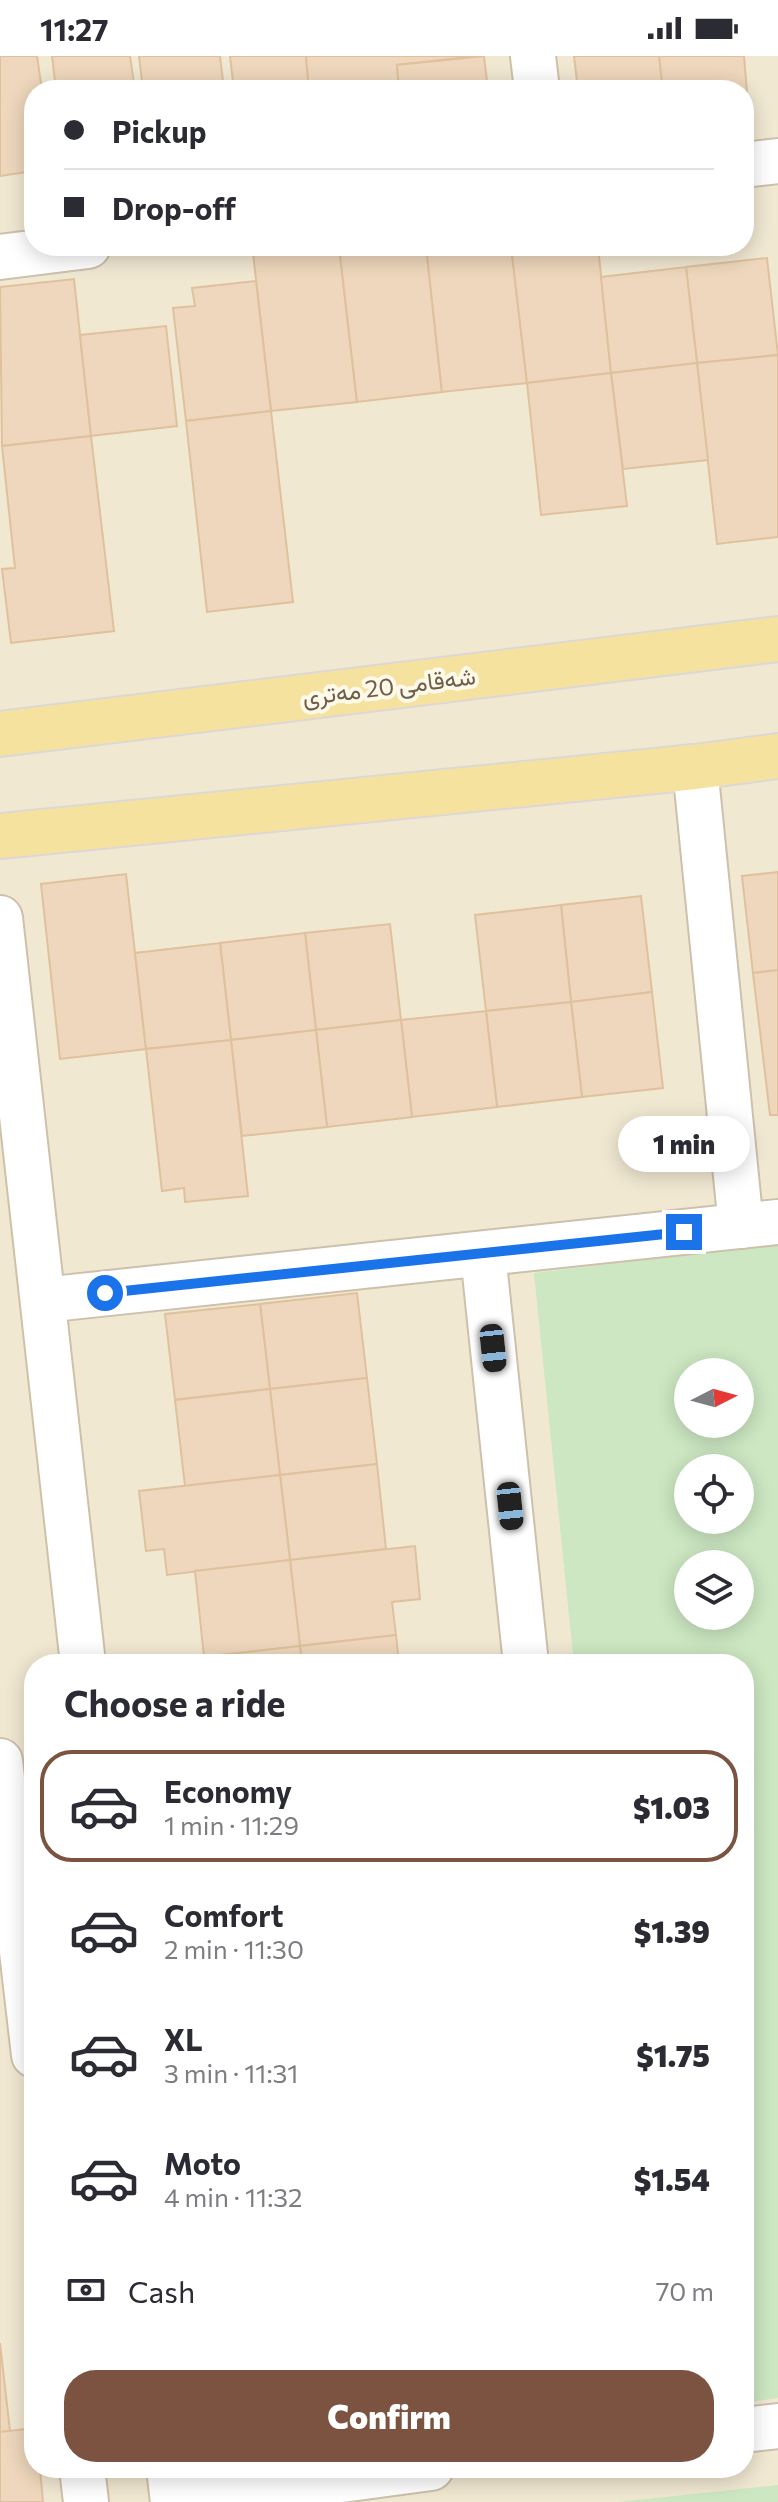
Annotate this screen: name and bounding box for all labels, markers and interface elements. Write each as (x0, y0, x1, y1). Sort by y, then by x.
text: 11:27 (40, 10, 108, 47)
text: Pickup (112, 112, 206, 149)
text: Drop-off (112, 189, 236, 226)
street label: شەقامی 20 مەتری (301, 660, 477, 713)
callout: 1 min (618, 1116, 750, 1172)
text: 1 min (653, 1128, 715, 1159)
route end (666, 1214, 702, 1250)
route start (87, 1275, 123, 1311)
car (479, 1323, 507, 1373)
north arrow (674, 1358, 754, 1438)
map controls (674, 1358, 754, 1630)
button: locate (674, 1454, 754, 1534)
car (496, 1481, 524, 1531)
button: layers (674, 1550, 754, 1630)
text: Choose a ride (64, 1680, 285, 1724)
icon: car (68, 1770, 140, 1842)
text: Economy (164, 1772, 292, 1809)
text: $1.03 (633, 1788, 710, 1825)
text: 1 min · 11:29 (164, 1809, 299, 1840)
icon: car (68, 1894, 140, 1966)
text: Comfort (164, 1896, 283, 1933)
text: $1.39 (634, 1912, 710, 1949)
text: 2 min · 11:30 (164, 1933, 304, 1964)
icon: car (68, 2018, 140, 2090)
text: XL (164, 2020, 203, 2057)
text: $1.75 (636, 2036, 710, 2073)
text: 3 min · 11:31 (164, 2057, 299, 2088)
icon: car (68, 2142, 140, 2214)
text: Moto (164, 2144, 241, 2181)
text: $1.54 (634, 2160, 710, 2197)
text: 4 min · 11:32 (164, 2181, 302, 2212)
icon: cash (64, 2268, 108, 2312)
text: Cash (128, 2272, 195, 2309)
text: 70 m (656, 2275, 714, 2306)
button: Confirm (64, 2370, 714, 2462)

